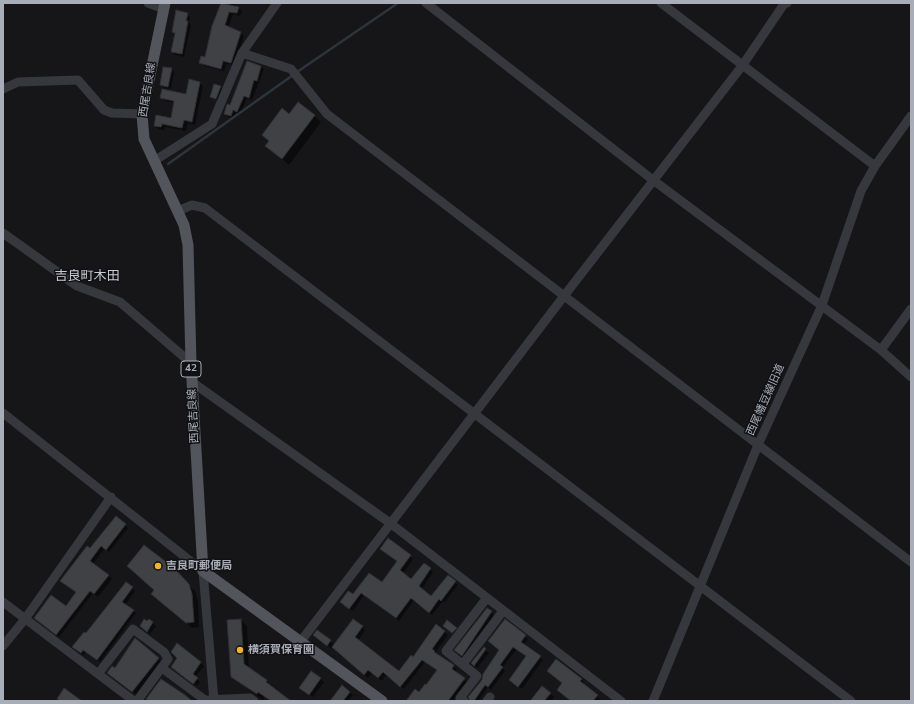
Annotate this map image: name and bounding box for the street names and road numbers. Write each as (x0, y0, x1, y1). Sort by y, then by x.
street label: 西尾吉良線 (137, 62, 159, 118)
road number: 42 (181, 361, 201, 377)
street label: 西尾幡豆線旧道 (744, 362, 788, 438)
street label: 西尾吉良線 (186, 388, 202, 444)

